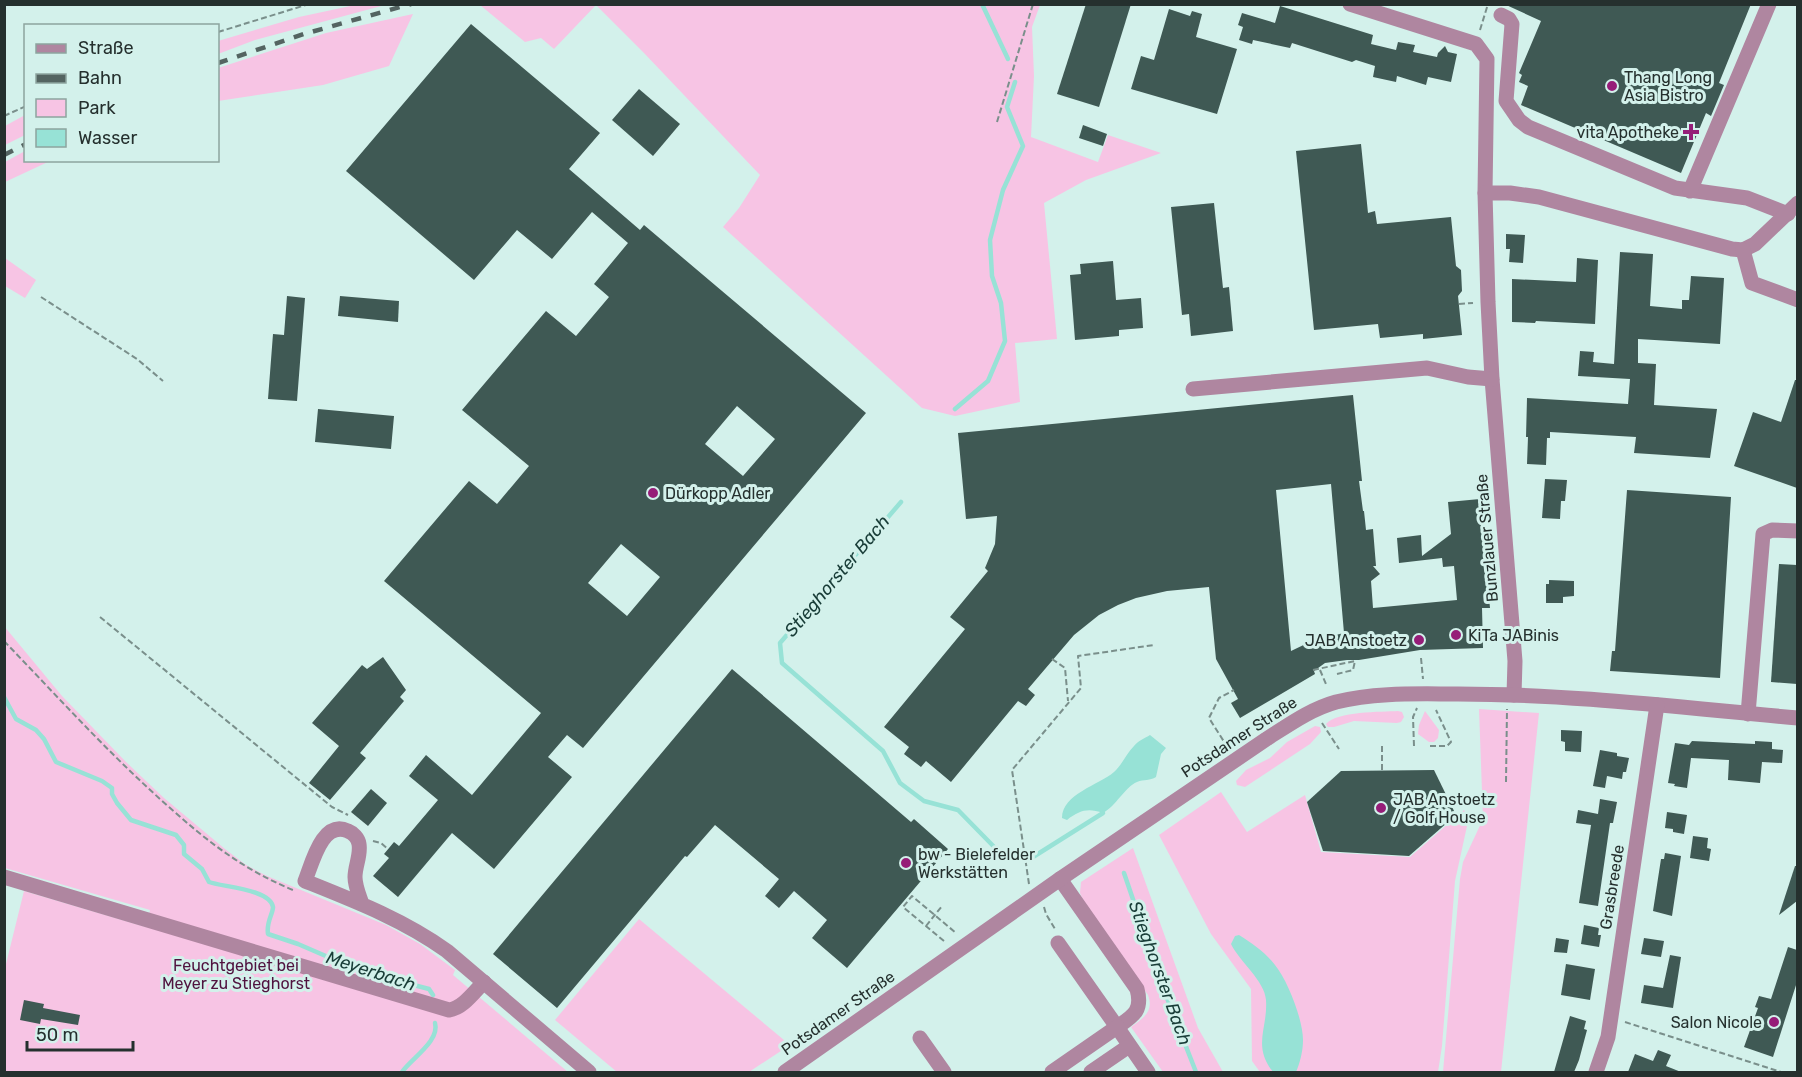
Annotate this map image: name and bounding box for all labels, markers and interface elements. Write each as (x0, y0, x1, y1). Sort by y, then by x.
legend (24, 24, 219, 162)
text: Straße (78, 37, 134, 59)
text: Bahn (78, 67, 122, 89)
place label: Thang Long Asia Bistro (1624, 68, 1712, 105)
marker: Thang Long Asia Bistro (1605, 79, 1619, 93)
text: Park (78, 97, 116, 119)
place label: vita Apotheke (1577, 123, 1679, 142)
marker: vita Apotheke (1684, 125, 1698, 139)
text: Wasser (78, 127, 137, 149)
street label: Bunzlauer Straße (1472, 473, 1502, 603)
place label: Dürkopp Adler (665, 484, 770, 503)
marker: Dürkopp Adler (646, 486, 660, 500)
water label: Stieghorster Bach (780, 511, 894, 641)
place label: KiTa JABinis (1468, 626, 1559, 645)
marker: KiTa JABinis (1449, 628, 1463, 642)
place label: JAB Anstoetz (1305, 631, 1407, 650)
marker: JAB Anstoetz (1412, 633, 1426, 647)
street label: Potsdamer Straße (1178, 692, 1300, 782)
place label: JAB Anstoetz / Golf House (1393, 790, 1495, 827)
marker: JAB Anstoetz / Golf House (1374, 801, 1388, 815)
street label: Grasbreede (1596, 843, 1628, 931)
place label: bw - Bielefelder Werkstätten (918, 845, 1035, 882)
marker: bw - Bielefelder Werkstätten (899, 856, 913, 870)
water label: Stieghorster Bach (1124, 898, 1196, 1048)
water label: Meyerbach (324, 946, 419, 996)
park label: Feuchtgebiet bei Meyer zu Stieghorst (162, 956, 310, 993)
street label: Potsdamer Straße (778, 967, 898, 1059)
place label: Salon Nicole (1671, 1013, 1762, 1032)
scale bar (27, 1014, 134, 1052)
marker: Salon Nicole (1767, 1015, 1781, 1029)
text: 50 m (36, 1024, 79, 1046)

